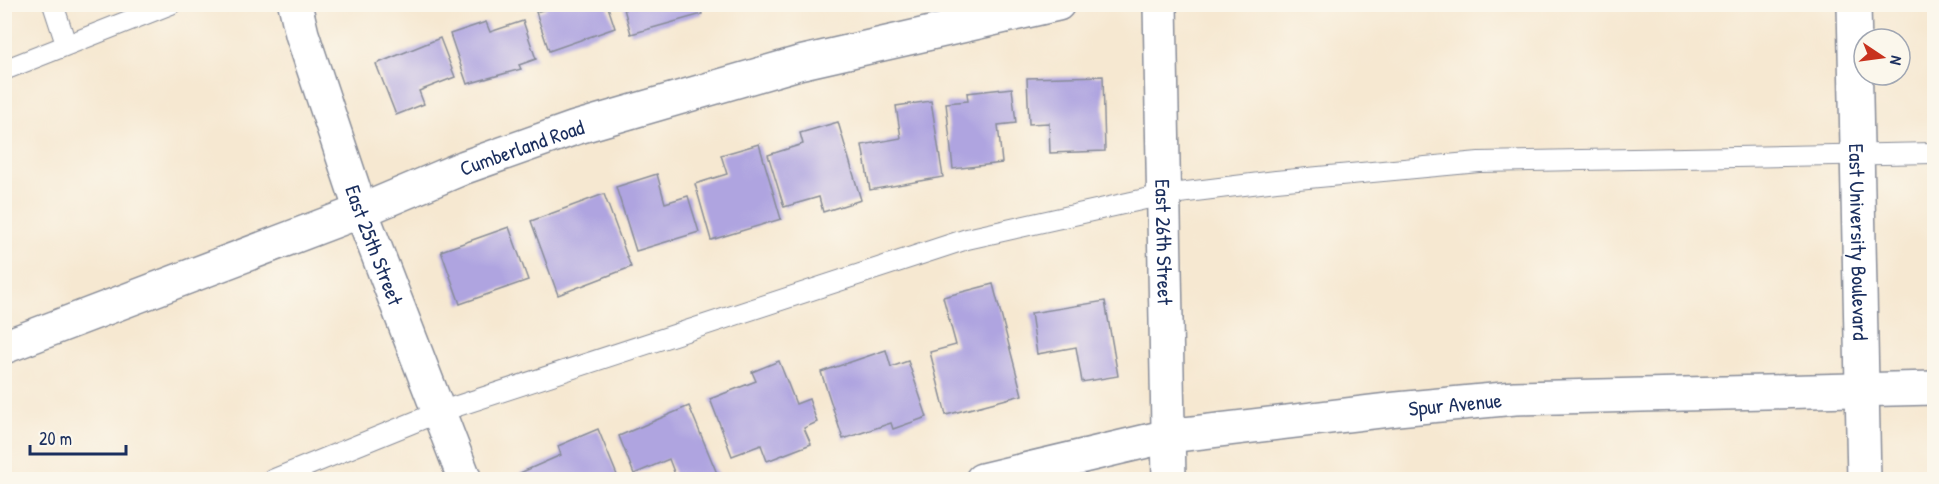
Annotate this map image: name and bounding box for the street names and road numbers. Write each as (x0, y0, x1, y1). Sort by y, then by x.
street label: Cumberland Road (455, 112, 587, 182)
street label: East University Boulevard (1842, 143, 1876, 341)
street label: East 26th Street (1149, 179, 1180, 306)
street label: East 25th Street (339, 181, 411, 310)
street label: Spur Avenue (1407, 385, 1503, 422)

